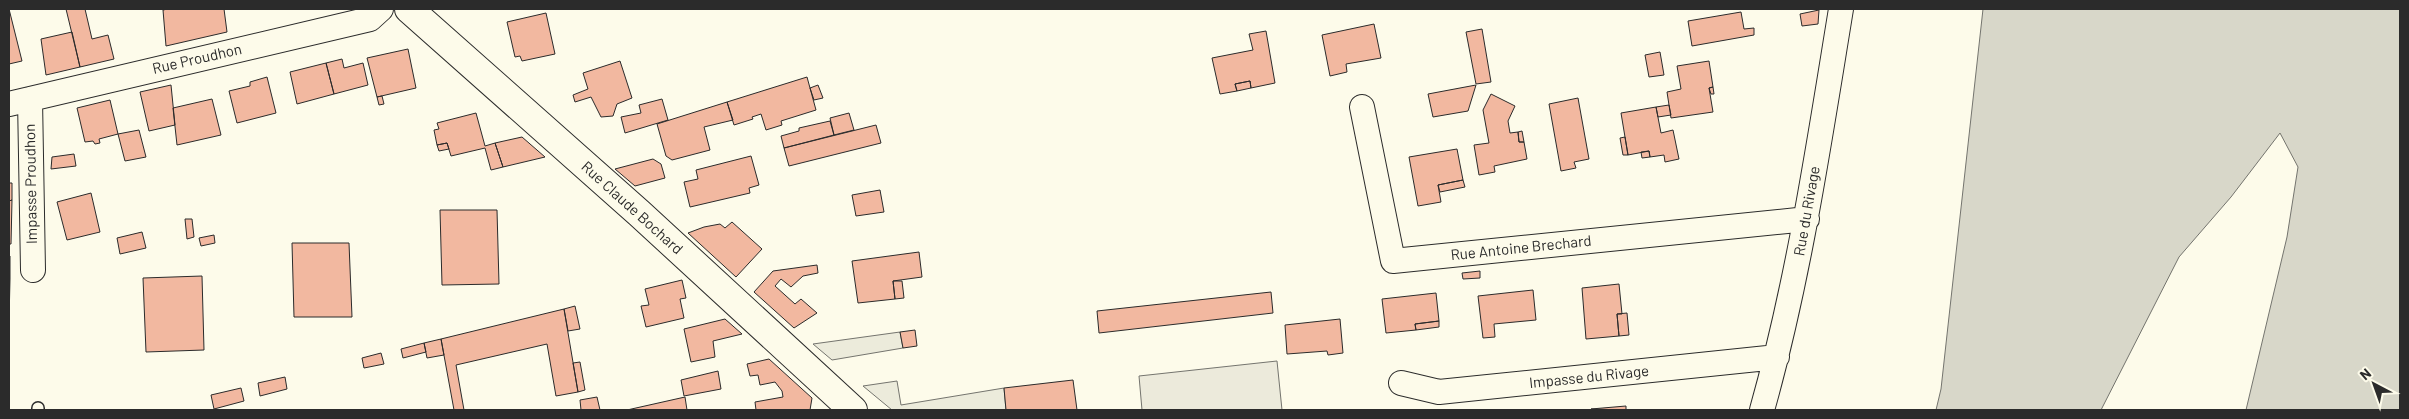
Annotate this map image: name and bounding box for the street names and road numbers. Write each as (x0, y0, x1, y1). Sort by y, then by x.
street label: Rue Proudhon (150, 39, 243, 77)
street label: Impasse Proudhon (20, 124, 40, 244)
street label: Rue Claude Bochard (578, 157, 687, 258)
street label: Rue du Rivage (1789, 164, 1823, 257)
street label: Rue Antoine Brechard (1450, 231, 1592, 263)
street label: Impasse du Rivage (1528, 361, 1650, 391)

